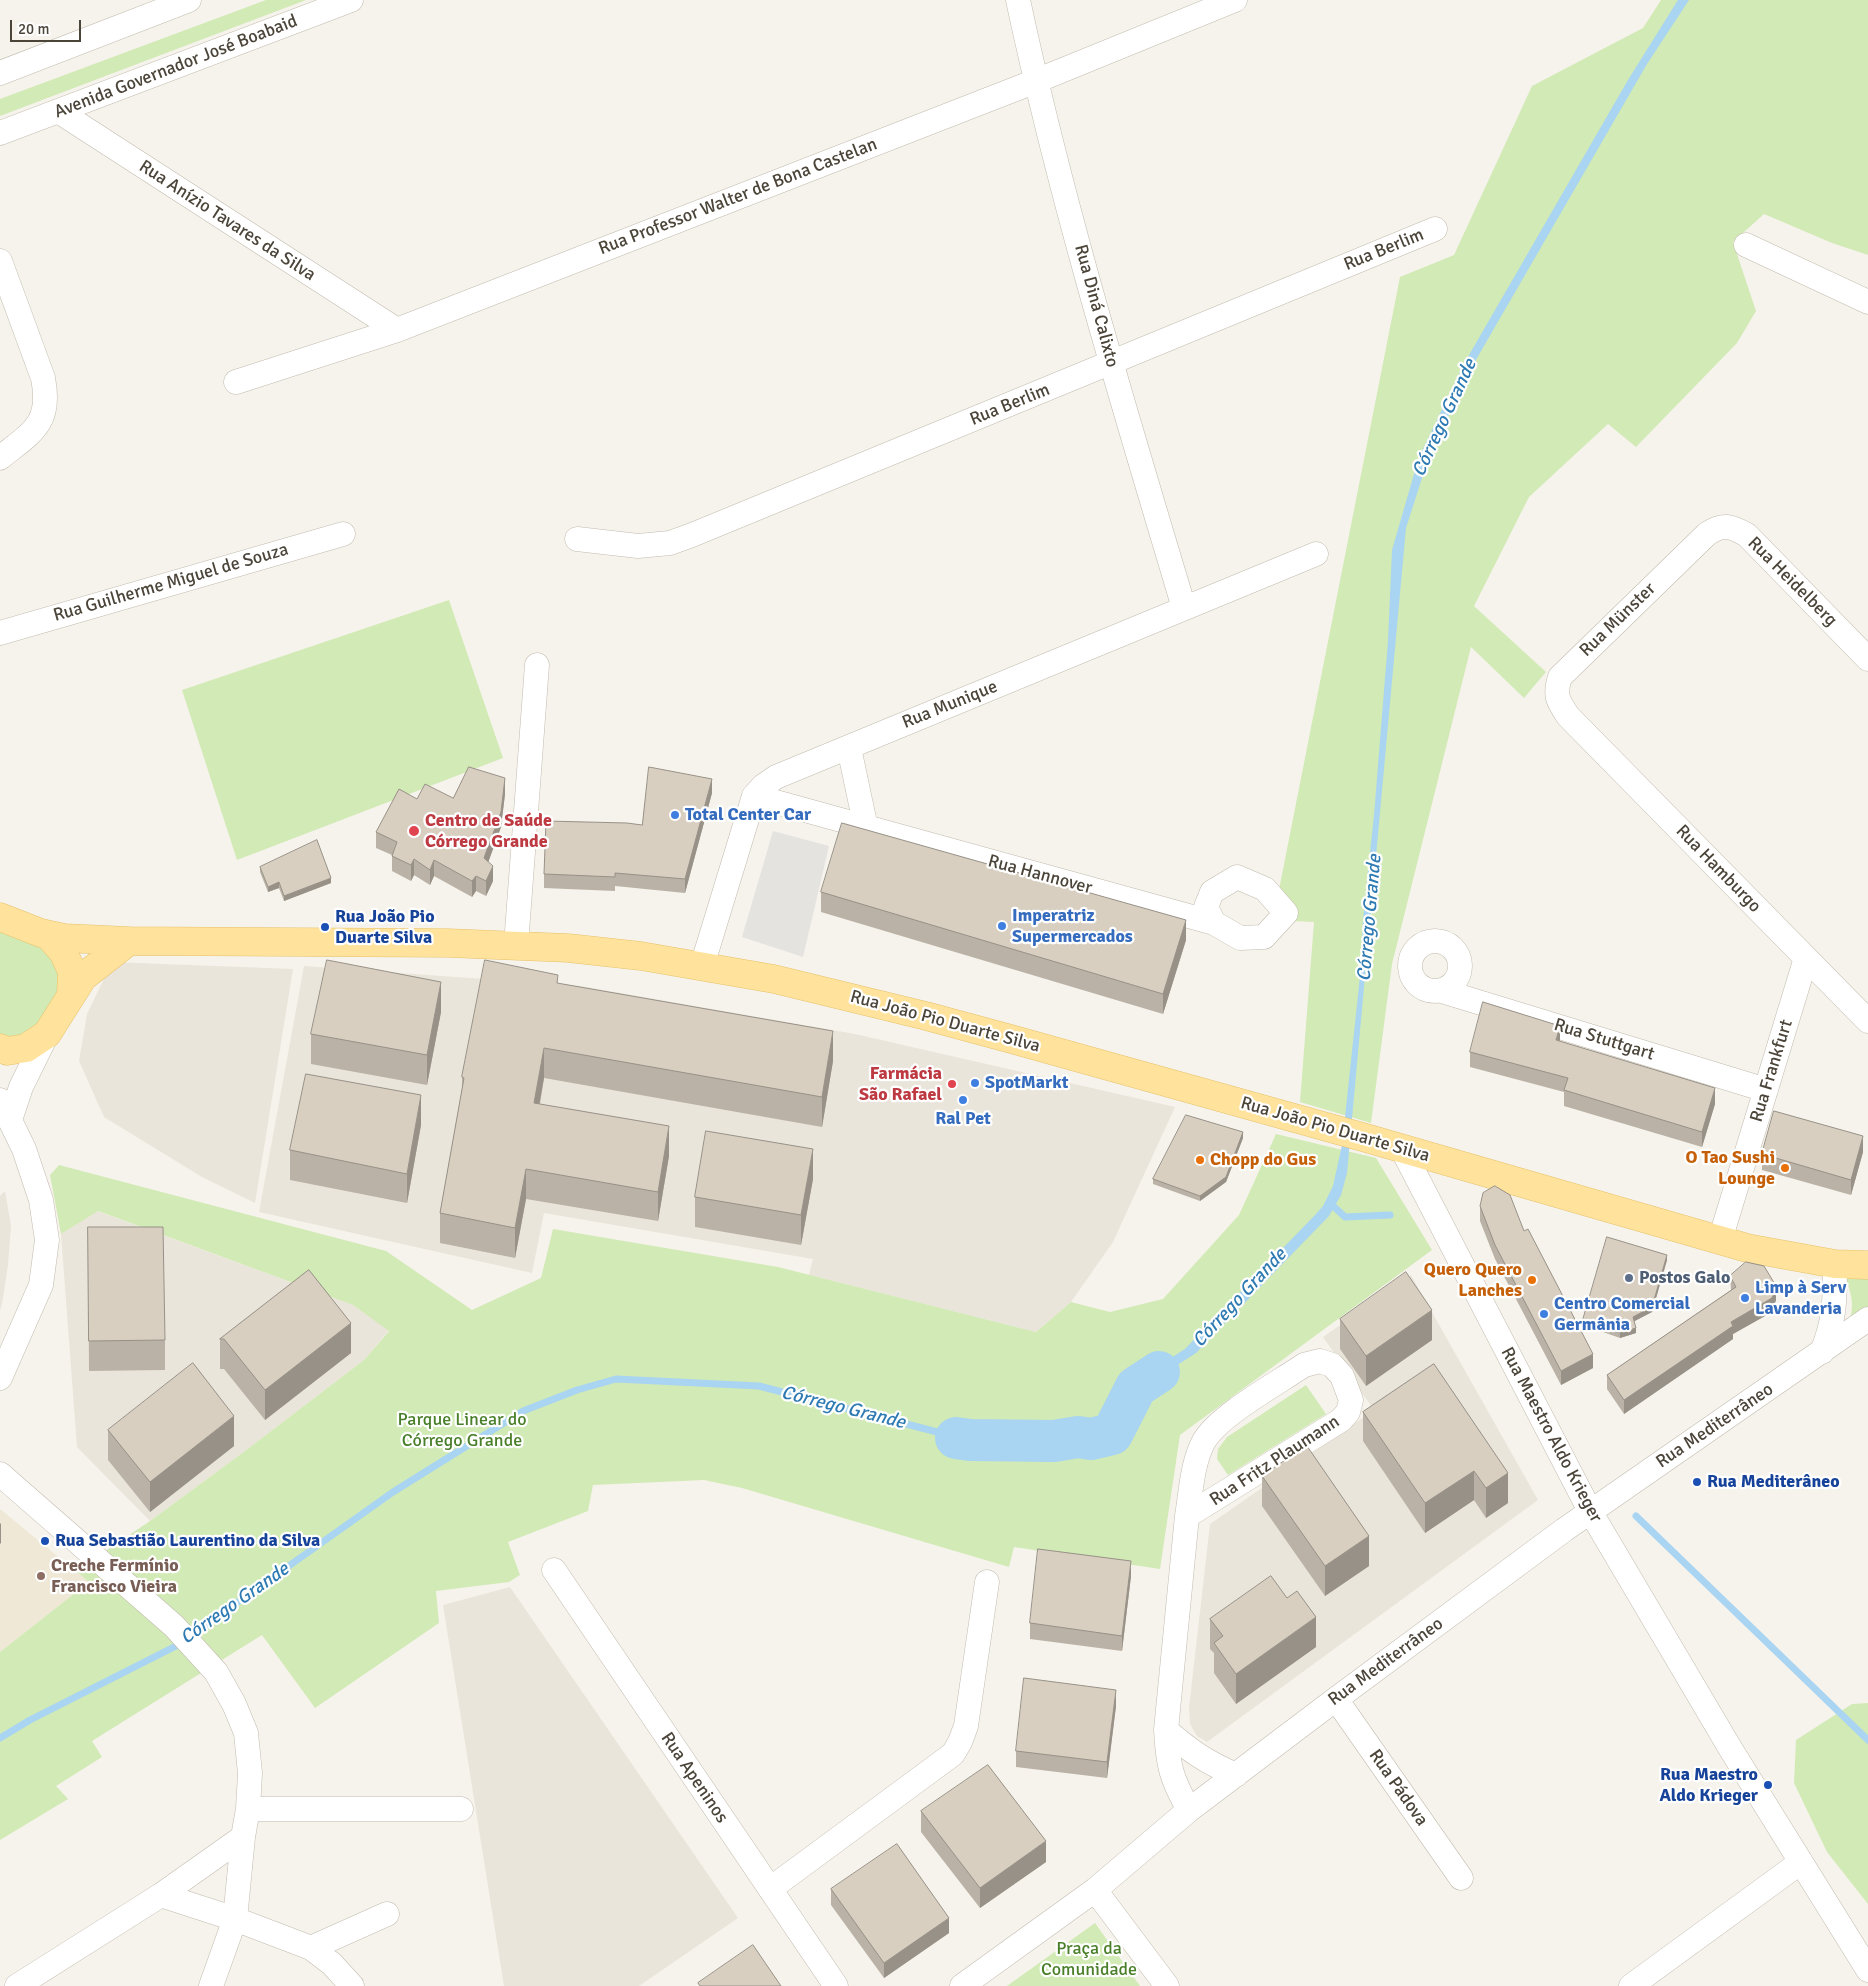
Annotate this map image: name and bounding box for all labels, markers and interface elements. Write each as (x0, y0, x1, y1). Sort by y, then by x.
scale bar (12, 10, 84, 42)
street label: Avenida Governador José Boabaid (52, 11, 300, 123)
text: 20 m (18, 20, 49, 38)
street label: Rua Professor Walter de Bona Castelan (596, 134, 880, 260)
street label: Rua Anízio Tavares da Silva (135, 156, 319, 286)
street label: Rua Berlim (1341, 224, 1427, 276)
street label: Rua Diná Calixto (1069, 242, 1123, 370)
water label: Córrego Grande (1408, 356, 1482, 480)
street label: Rua Berlim (967, 379, 1053, 431)
street label: Rua Heidelberg (1743, 533, 1841, 631)
street label: Rua Guilherme Miguel de Souza (51, 539, 291, 627)
street label: Rua Münster (1576, 578, 1660, 662)
street label: Rua Munique (899, 676, 1001, 734)
place label: Total Center Car (685, 804, 811, 826)
marker: Total Center Car (669, 809, 681, 821)
place label: Centro de Saúde Córrego Grande (425, 810, 552, 852)
street label: Rua Hamburgo (1671, 821, 1765, 917)
marker: Centro de Saúde Córrego Grande (407, 824, 421, 838)
street label: Rua Hannover (986, 851, 1094, 899)
water label: Córrego Grande (1353, 854, 1387, 982)
place label: Imperatriz Supermercados (1012, 905, 1133, 948)
place label: Rua João Pio Duarte Silva (335, 906, 435, 949)
marker: Imperatriz Supermercados (996, 920, 1008, 932)
marker: Rua João Pio Duarte Silva (319, 921, 331, 933)
street label: Rua João Pio Duarte Silva (848, 986, 1042, 1058)
street label: Rua Stuttgart (1551, 1014, 1657, 1066)
street label: Rua Frankfurt (1746, 1017, 1798, 1125)
place label: Farmácia São Rafael (859, 1063, 942, 1106)
place label: SpotMarkt (985, 1072, 1068, 1094)
marker: SpotMarkt (969, 1077, 981, 1089)
marker: Farmácia São Rafael (946, 1078, 958, 1090)
street label: Rua João Pio Duarte Silva (1238, 1093, 1432, 1167)
marker: Ral Pet (957, 1094, 969, 1106)
place label: Ral Pet (935, 1108, 991, 1130)
place label: O Tao Sushi Lounge (1686, 1147, 1775, 1190)
place label: Chopp do Gus (1210, 1149, 1316, 1171)
marker: Chopp do Gus (1194, 1154, 1206, 1166)
marker: O Tao Sushi Lounge (1779, 1162, 1791, 1174)
water label: Córrego Grande (1188, 1244, 1292, 1352)
place label: Quero Quero Lanches (1424, 1259, 1522, 1302)
place label: Postos Galo (1639, 1267, 1730, 1289)
marker: Postos Galo (1623, 1272, 1635, 1284)
marker: Quero Quero Lanches (1526, 1274, 1538, 1286)
place label: Limp à Serv Lavanderia (1755, 1277, 1846, 1320)
marker: Limp à Serv Lavanderia (1739, 1292, 1751, 1304)
place label: Centro Comercial Germânia (1554, 1293, 1690, 1336)
marker: Centro Comercial Germânia (1538, 1308, 1550, 1320)
street label: Rua Maestro Aldo Krieger (1496, 1344, 1606, 1526)
street label: Rua Mediterrâneo (1652, 1379, 1778, 1473)
water label: Córrego Grande (779, 1382, 907, 1434)
park label: Parque Linear do Córrego Grande (397, 1409, 527, 1452)
street label: Rua Fritz Plaumann (1206, 1411, 1344, 1511)
place label: Rua Mediterâneo (1707, 1471, 1840, 1493)
marker: Rua Mediterâneo (1691, 1476, 1703, 1488)
place label: Rua Sebastião Laurentino da Silva (55, 1530, 320, 1552)
marker: Rua Sebastião Laurentino da Silva (39, 1535, 51, 1547)
place label: Creche Fermínio Francisco Vieira (51, 1555, 179, 1598)
water label: Córrego Grande (176, 1558, 294, 1650)
marker: Creche Fermínio Francisco Vieira (35, 1570, 47, 1582)
street label: Rua Mediterrâneo (1324, 1613, 1448, 1711)
street label: Rua Apeninos (656, 1729, 732, 1827)
street label: Rua Pádova (1364, 1746, 1432, 1830)
place label: Rua Maestro Aldo Krieger (1659, 1764, 1758, 1806)
marker: Rua Maestro Aldo Krieger (1762, 1779, 1774, 1791)
park label: Praça da Comunidade (1041, 1938, 1137, 1980)

